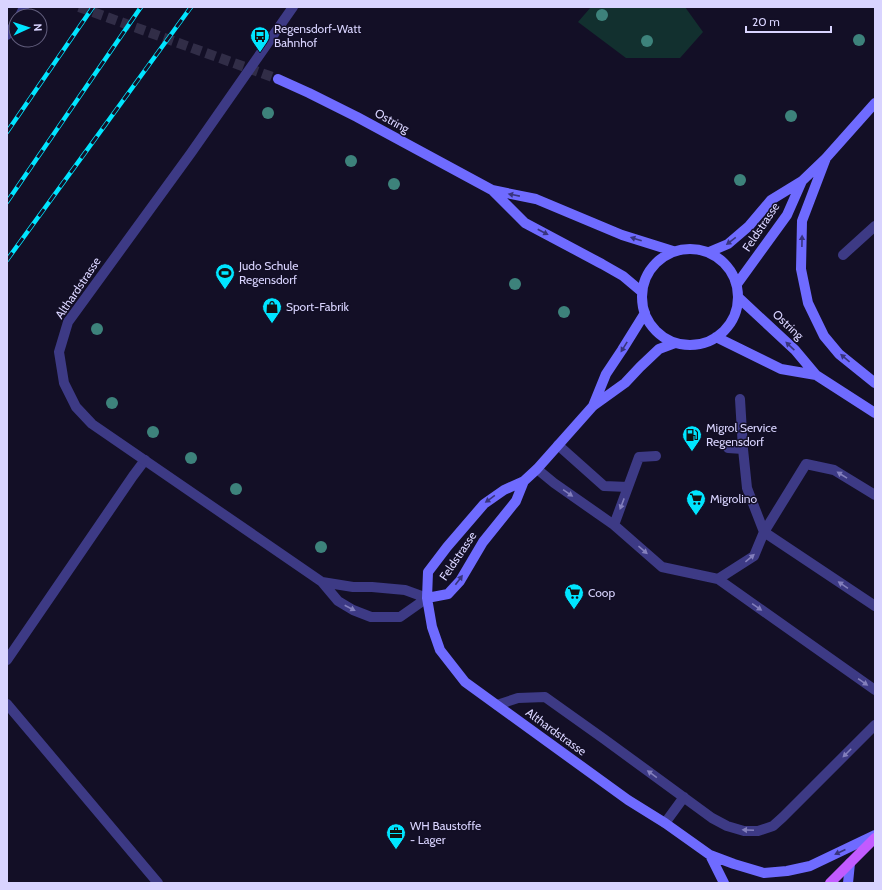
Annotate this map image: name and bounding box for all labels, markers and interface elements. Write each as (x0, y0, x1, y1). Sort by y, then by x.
north arrow (8, 8, 48, 48)
scale bar (746, 8, 831, 34)
text: 20 m (752, 14, 780, 29)
place label: Regensdorf-Watt Bahnhof (274, 21, 361, 50)
text: N (31, 23, 45, 32)
bus stop icon: Regensdorf-Watt Bahnhof (249, 25, 271, 53)
street label: Ostring (372, 105, 413, 137)
one-way arrow (508, 192, 520, 198)
street label: Feldstrasse (739, 199, 782, 254)
one-way arrow (537, 229, 549, 236)
one-way arrow (799, 234, 805, 247)
one-way arrow (629, 236, 641, 242)
one-way arrow (725, 237, 736, 245)
street label: Althardstrasse (51, 254, 104, 321)
place label: Judo Schule Regensdorf (238, 258, 298, 287)
sports icon: Judo Schule Regensdorf (214, 262, 236, 290)
shop icon: Sport-Fabrik (261, 296, 283, 324)
place label: Sport-Fabrik (286, 299, 349, 314)
street label: Ostring (770, 306, 808, 344)
one-way arrow (621, 341, 628, 353)
one-way arrow (785, 341, 795, 350)
one-way arrow (839, 354, 850, 363)
place label: Migrol Service Regensdorf (706, 420, 777, 449)
fuel station icon: Migrol Service Regensdorf (681, 424, 703, 452)
one-way arrow (836, 471, 848, 478)
supermarket icon: Migrolino (685, 488, 707, 516)
one-way arrow (563, 489, 573, 497)
place label: Migrolino (710, 491, 757, 506)
one-way arrow (485, 495, 495, 503)
one-way arrow (618, 499, 624, 511)
street label: Feldstrasse (436, 528, 479, 583)
one-way arrow (638, 546, 648, 555)
one-way arrow (745, 553, 755, 562)
one-way arrow (455, 575, 464, 586)
one-way arrow (837, 581, 848, 589)
supermarket icon: Coop (563, 582, 585, 610)
place label: Coop (588, 585, 615, 600)
one-way arrow (752, 603, 762, 611)
one-way arrow (344, 605, 356, 611)
one-way arrow (858, 678, 869, 686)
street label: Althardstrasse (523, 705, 590, 759)
one-way arrow (842, 748, 852, 758)
one-way arrow (647, 770, 658, 778)
place label: WH Baustoffe - Lager (410, 818, 481, 847)
office icon: WH Baustoffe - Lager (385, 822, 407, 850)
one-way arrow (742, 827, 754, 834)
one-way arrow (834, 849, 845, 855)

